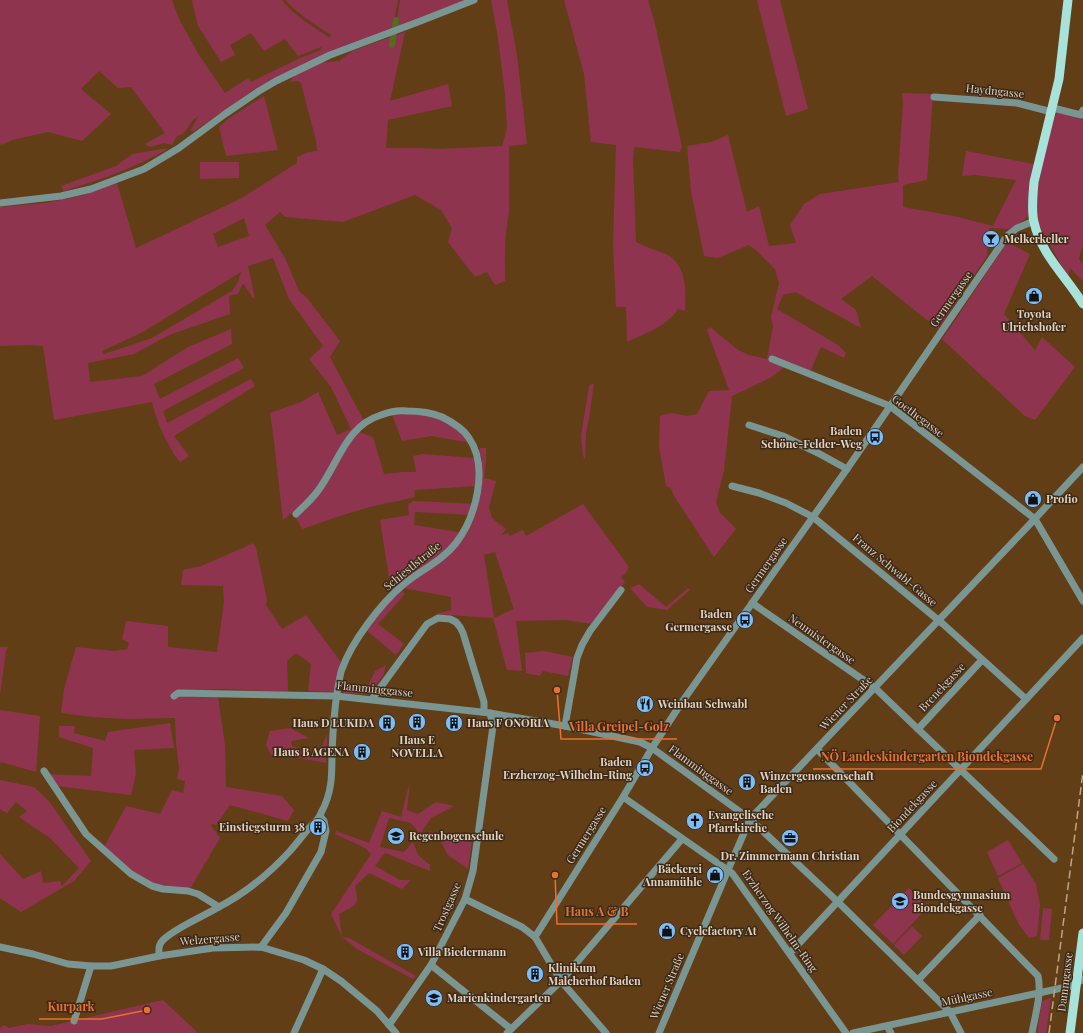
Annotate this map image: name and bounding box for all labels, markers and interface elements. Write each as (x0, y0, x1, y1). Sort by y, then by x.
street label: Haydngasse (965, 80, 1025, 101)
bar icon: Melkerkeller (981, 229, 1001, 249)
place label: Melkerkeller (1004, 231, 1070, 246)
street label: Germergasse (926, 267, 976, 330)
shop icon: Toyota Ulrichshofer (1024, 286, 1044, 306)
place label: Toyota Ulrichshofer (1002, 306, 1067, 334)
street label: Goethegasse (889, 391, 948, 440)
place label: Baden Schöne-Felder-Weg (761, 423, 863, 451)
bus stop icon: Baden Schöne-Felder-Weg (865, 427, 885, 447)
shop icon: Profio (1023, 489, 1043, 509)
place label: Profio (1046, 491, 1078, 506)
street label: Franz Schwabl-Gasse (850, 530, 941, 610)
street label: Germergasse (741, 533, 791, 596)
street label: Schiestlstraße (380, 538, 444, 593)
place label: Baden Germergasse (665, 606, 732, 634)
bus stop icon: Baden Germergasse (735, 610, 755, 630)
street label: Neumistergasse (786, 610, 859, 667)
street label: Brenekgasse (915, 659, 968, 714)
street label: Wiener Straße (815, 672, 876, 734)
street label: Flamminggasse (336, 677, 414, 700)
restaurant icon: Weinbau Schwabl (635, 694, 655, 714)
place label: Weinbau Schwabl (657, 696, 748, 711)
building icon: Haus E NOVELLA (407, 712, 427, 732)
building icon: Haus D LUKIDA (377, 713, 397, 733)
building icon: Haus F ONORIA (444, 713, 464, 733)
place label: Haus D LUKIDA (292, 715, 375, 730)
place label: Haus F ONORIA (467, 715, 549, 730)
callout: Villa Greipel-Golz (561, 715, 677, 739)
text: Villa Greipel-Golz (568, 718, 669, 734)
place label: Haus E NOVELLA (391, 732, 443, 760)
street label: Flamminggasse (666, 741, 737, 798)
building icon: Haus B AGENA (352, 742, 372, 762)
place label: Haus B AGENA (273, 744, 350, 759)
callout: NÖ Landeskindergarten Biondekgasse (813, 745, 1041, 769)
text: NÖ Landeskindergarten Biondekgasse (821, 748, 1033, 764)
place label: Baden Erzherzog-Wilhelm-Ring (503, 754, 633, 782)
bus stop icon: Baden Erzherzog-Wilhelm-Ring (635, 758, 655, 778)
place label: Winzergenossenschaft Baden (759, 768, 874, 796)
building icon: Winzergenossenschaft Baden (737, 772, 757, 792)
street label: Biondekgasse (883, 776, 940, 835)
street label: Germergasse (562, 803, 609, 866)
place label: Evangelische Pfarrkirche (708, 807, 774, 835)
church icon: Evangelische Pfarrkirche (685, 811, 705, 831)
building icon: Einstiegsturm 38 (308, 817, 328, 837)
place label: Einstiegsturm 38 (219, 819, 305, 834)
school or university icon: Regenbogenschule (386, 826, 406, 846)
place label: Regenbogenschule (409, 828, 504, 843)
office icon: Dr. Zimmermann Christian (780, 828, 800, 848)
place label: Dr. Zimmermann Christian (720, 848, 860, 863)
place label: Bäckerei Annamühle (642, 861, 703, 889)
shop icon: Bäckerei Annamühle (705, 865, 725, 885)
street label: Erzherzog Wilhelm-Ring (739, 866, 822, 975)
street label: Trostgasse (429, 879, 464, 934)
place label: Bundesgymnasium Biondekgasse (913, 887, 1010, 915)
school or university icon: Bundesgymnasium Biondekgasse (890, 891, 910, 911)
callout: Haus A & B (557, 900, 637, 924)
text: Haus A & B (565, 903, 629, 919)
shop icon: Cyclefactory At (657, 921, 677, 941)
place label: Cyclefactory At (680, 923, 757, 938)
street label: Welzergasse (178, 928, 241, 949)
building icon: Villa Biedermann (395, 942, 415, 962)
place label: Villa Biedermann (417, 944, 507, 959)
street label: Wiener Straße (646, 950, 687, 1022)
street label: Dammgasse (1053, 951, 1076, 1012)
place label: Klinikum Malcherhof Baden (548, 960, 641, 988)
building icon: Klinikum Malcherhof Baden (525, 964, 545, 984)
street label: Mühlgasse (940, 984, 994, 1009)
school or university icon: Marienkindergarten (424, 988, 444, 1008)
place label: Marienkindergarten (447, 990, 551, 1005)
callout: Kurpark (39, 995, 102, 1019)
text: Kurpark (47, 998, 96, 1014)

